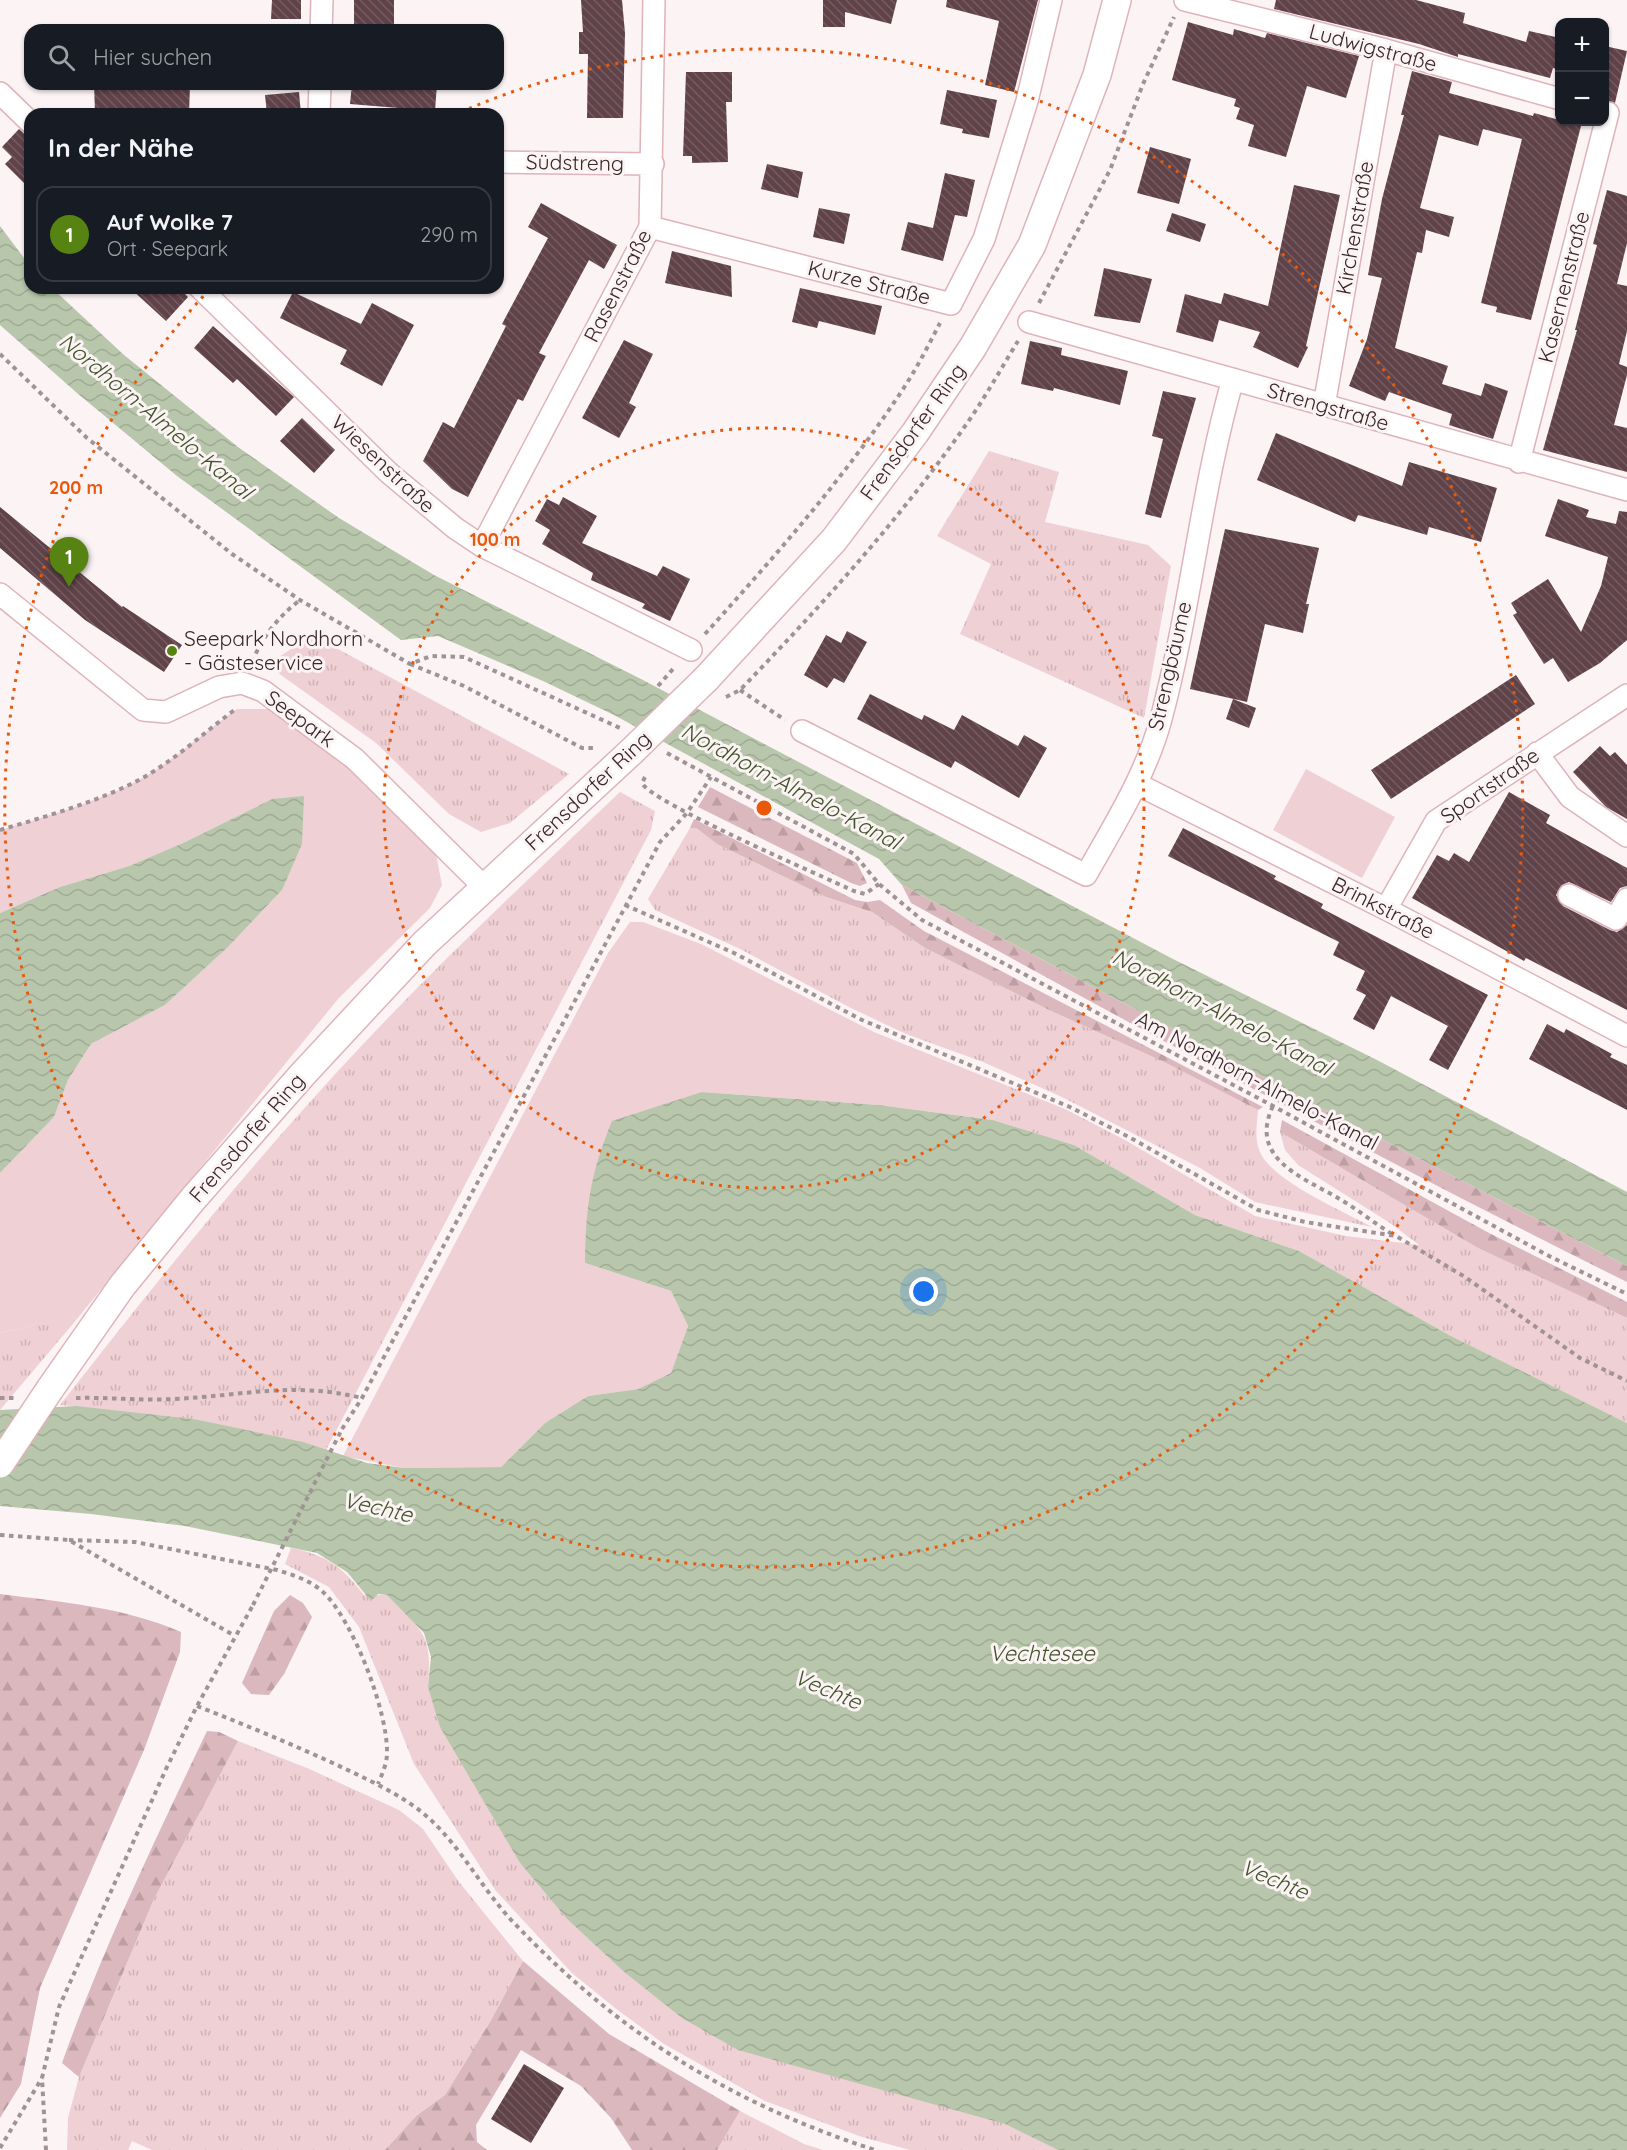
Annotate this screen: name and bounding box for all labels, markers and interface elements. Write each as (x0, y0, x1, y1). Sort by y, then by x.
street label: Ludwigstraße (1307, 18, 1440, 77)
map controls (1555, 18, 1609, 126)
button: + (1555, 18, 1609, 72)
search box (24, 24, 504, 90)
icon: search (45, 41, 78, 74)
text: Hier suchen (93, 43, 212, 71)
button: − (1555, 72, 1609, 126)
text: In der Nähe (48, 131, 194, 164)
street label: Südstreng (526, 148, 624, 176)
street label: Kirchenstraße (1329, 159, 1379, 297)
text: Auf Wolke 7 (107, 208, 233, 236)
street label: Kasernenstraße (1532, 208, 1594, 365)
text: 1 (66, 222, 73, 247)
text: 290 m (420, 222, 478, 247)
street label: Rasenstraße (578, 225, 657, 346)
text: Ort · Seepark (107, 236, 228, 261)
street label: Kurze Straße (805, 254, 933, 310)
water label: Nordhorn-Almelo-Kanal (54, 327, 261, 507)
street label: Frensdorfer Ring (854, 358, 971, 505)
street label: Strengstraße (1264, 376, 1392, 436)
street label: Wiesenstraße (326, 409, 441, 518)
text: 200 m (49, 476, 103, 499)
text: 100 m (470, 528, 520, 551)
pin: 1 (50, 538, 88, 587)
street label: Strengbäume (1142, 599, 1197, 733)
place label: Seepark Nordhorn - Gästeservice (184, 625, 363, 675)
marker: Seepark Nordhorn - Gästeservice (165, 644, 179, 658)
street label: Seepark (260, 684, 341, 752)
water label: Nordhorn-Almelo-Kanal (677, 716, 908, 857)
street label: Frensdorfer Ring (519, 725, 656, 855)
street label: Sportstraße (1435, 742, 1544, 829)
centre of rings (754, 798, 774, 818)
street label: Brinkstraße (1328, 870, 1439, 944)
water label: Nordhorn-Almelo-Kanal (1108, 942, 1339, 1083)
street label: Am Nordhorn-Almelo-Kanal (1132, 1005, 1383, 1155)
street label: Frensdorfer Ring (183, 1067, 310, 1207)
your location (909, 1277, 938, 1306)
water label: Vechte (341, 1485, 417, 1529)
water label: Vechtesee (989, 1639, 1096, 1667)
water label: Vechte (790, 1662, 867, 1716)
water label: Vechte (1237, 1852, 1314, 1906)

